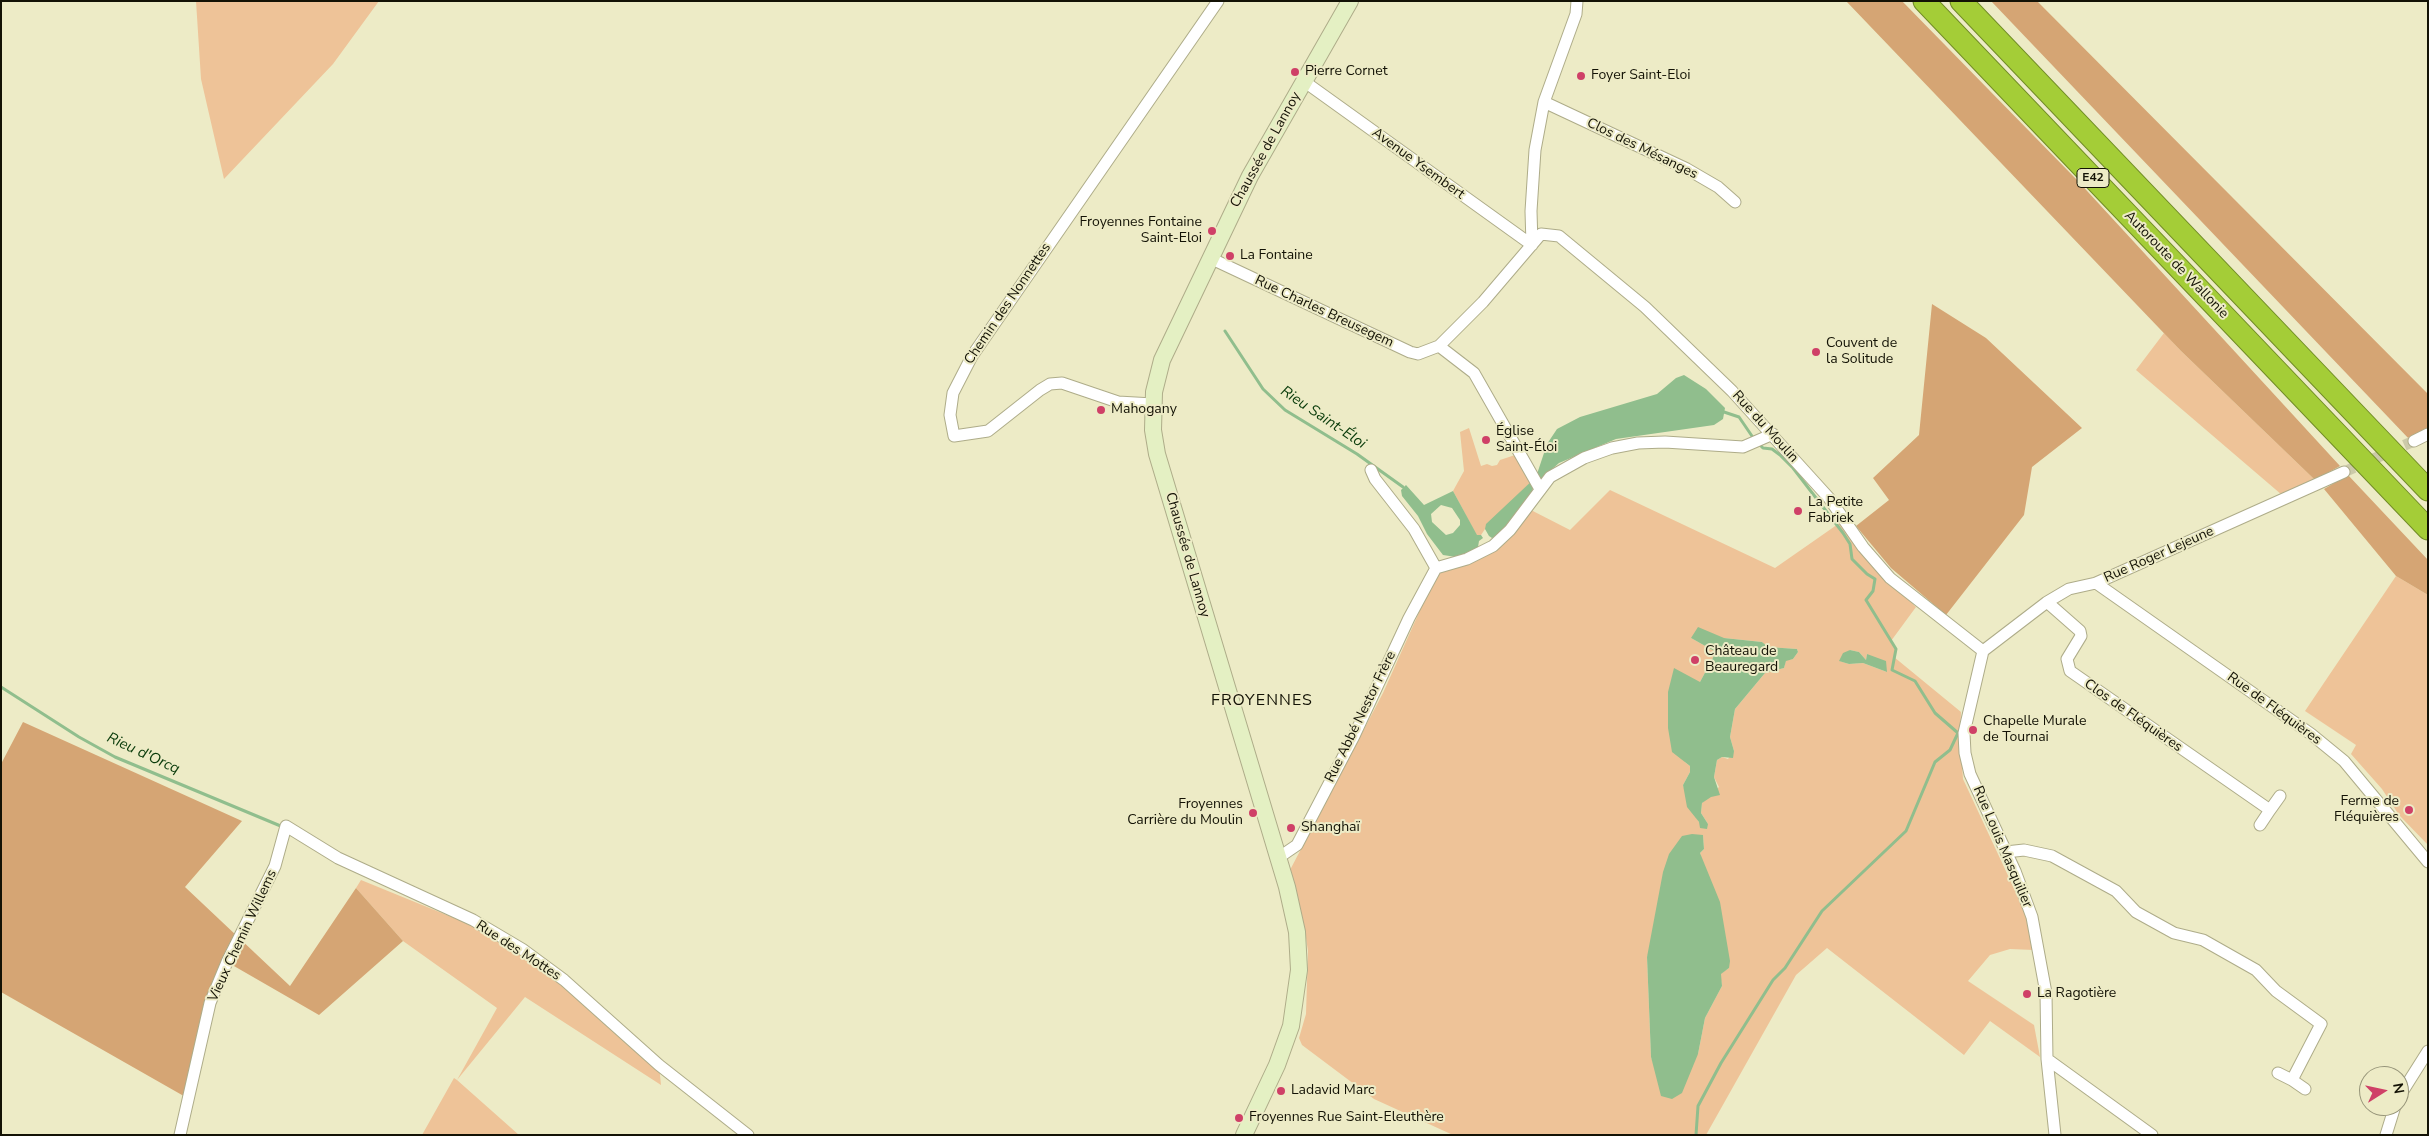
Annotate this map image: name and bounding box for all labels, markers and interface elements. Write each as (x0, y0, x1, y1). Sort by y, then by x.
place label: Pierre Cornet (1305, 64, 1388, 80)
marker: Pierre Cornet (1289, 66, 1301, 78)
place label: Foyer Saint-Eloi (1591, 68, 1690, 84)
marker: Foyer Saint-Eloi (1575, 70, 1587, 82)
street label: Chaussée de Lannoy (1227, 89, 1305, 211)
street label: Clos des Mésanges (1584, 115, 1700, 183)
street label: Avenue Ysembert (1368, 125, 1468, 203)
road number: E42 (2077, 168, 2109, 188)
street label: Autoroute de Wallonie (2120, 208, 2232, 322)
place label: Froyennes Fontaine Saint-Eloi (1080, 215, 1202, 248)
marker: Froyennes Fontaine Saint-Eloi (1206, 225, 1218, 237)
street label: Chemin des Nonnettes (961, 240, 1055, 368)
place label: La Fontaine (1240, 248, 1313, 264)
marker: La Fontaine (1224, 250, 1236, 262)
street label: Rue Charles Breusegem (1252, 272, 1396, 352)
place label: Couvent de la Solitude (1826, 336, 1897, 368)
marker: Couvent de la Solitude (1810, 346, 1822, 358)
water label: Rieu Saint-Éloi (1277, 383, 1369, 453)
street label: Rue du Moulin (1728, 388, 1802, 466)
place label: Mahogany (1111, 402, 1177, 418)
marker: Mahogany (1095, 404, 1107, 416)
place label: Église Saint-Éloi (1496, 424, 1557, 457)
marker: Église Saint-Éloi (1480, 434, 1492, 446)
street label: Chaussée de Lannoy (1161, 490, 1213, 620)
place label: La Petite Fabriek (1808, 495, 1863, 528)
marker: La Petite Fabriek (1792, 505, 1804, 517)
street label: Rue Roger Lejeune (2101, 523, 2217, 587)
place label: Château de Beauregard (1705, 644, 1778, 676)
street label: Rue Abbé Nestor Frère (1322, 649, 1400, 785)
marker: Château de Beauregard (1689, 654, 1701, 666)
street label: Rue de Fléquières (2224, 669, 2324, 749)
street label: Clos de Fléquières (2081, 676, 2185, 756)
district label: FROYENNES (1210, 691, 1314, 711)
place label: Chapelle Murale de Tournai (1983, 714, 2086, 746)
marker: Chapelle Murale de Tournai (1967, 724, 1979, 736)
water label: Rieu d'Orcq (104, 729, 182, 779)
street label: Rue Louis Masquilier (1969, 784, 2035, 910)
place label: Ferme de Fléquières (2334, 794, 2399, 826)
place label: Froyennes Carrière du Moulin (1127, 797, 1243, 830)
marker: Ferme de Fléquières (2403, 804, 2415, 816)
marker: Froyennes Carrière du Moulin (1247, 807, 1259, 819)
place label: Shanghaï (1301, 820, 1360, 836)
marker: Shanghaï (1285, 822, 1297, 834)
street label: Vieux Chemin Willems (205, 867, 281, 1005)
street label: Rue des Mottes (472, 917, 564, 985)
place label: La Ragotière (2037, 986, 2116, 1002)
marker: La Ragotière (2021, 988, 2033, 1000)
north arrow (2359, 1066, 2409, 1116)
text: N (2388, 1082, 2409, 1095)
place label: Ladavid Marc (1291, 1083, 1375, 1099)
marker: Ladavid Marc (1275, 1085, 1287, 1097)
place label: Froyennes Rue Saint-Eleuthère (1249, 1110, 1444, 1126)
marker: Froyennes Rue Saint-Eleuthère (1233, 1112, 1245, 1124)

